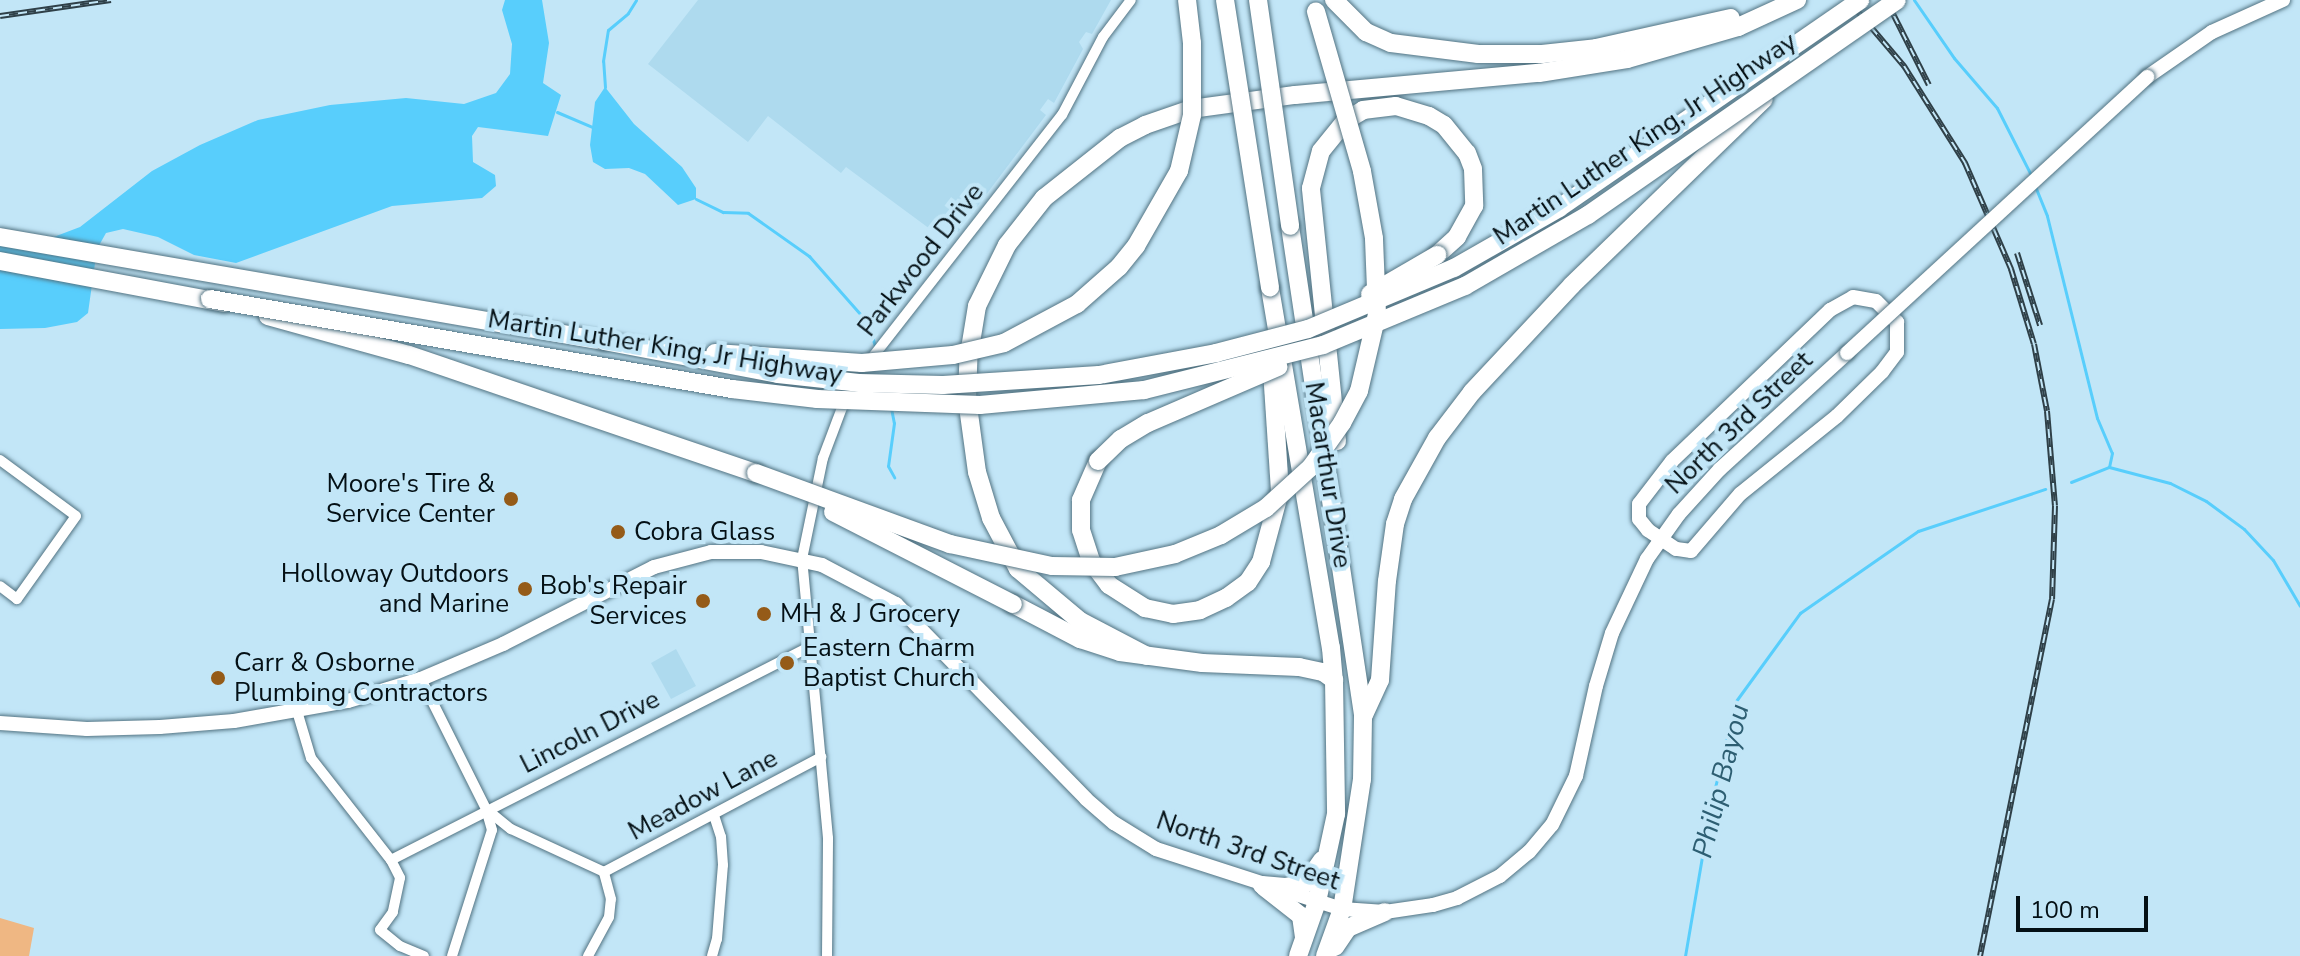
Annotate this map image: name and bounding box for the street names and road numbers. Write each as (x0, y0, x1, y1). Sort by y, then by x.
street label: Martin Luther King, Jr Highway (1488, 26, 1802, 252)
street label: Parkwood Drive (852, 177, 990, 343)
street label: Martin Luther King, Jr Highway (486, 304, 844, 390)
street label: North 3rd Street (1659, 345, 1819, 501)
street label: Macarthur Drive (1298, 380, 1358, 570)
street label: Lincoln Drive (515, 684, 665, 780)
street label: Meadow Lane (623, 743, 783, 847)
street label: North 3rd Street (1152, 805, 1344, 897)

